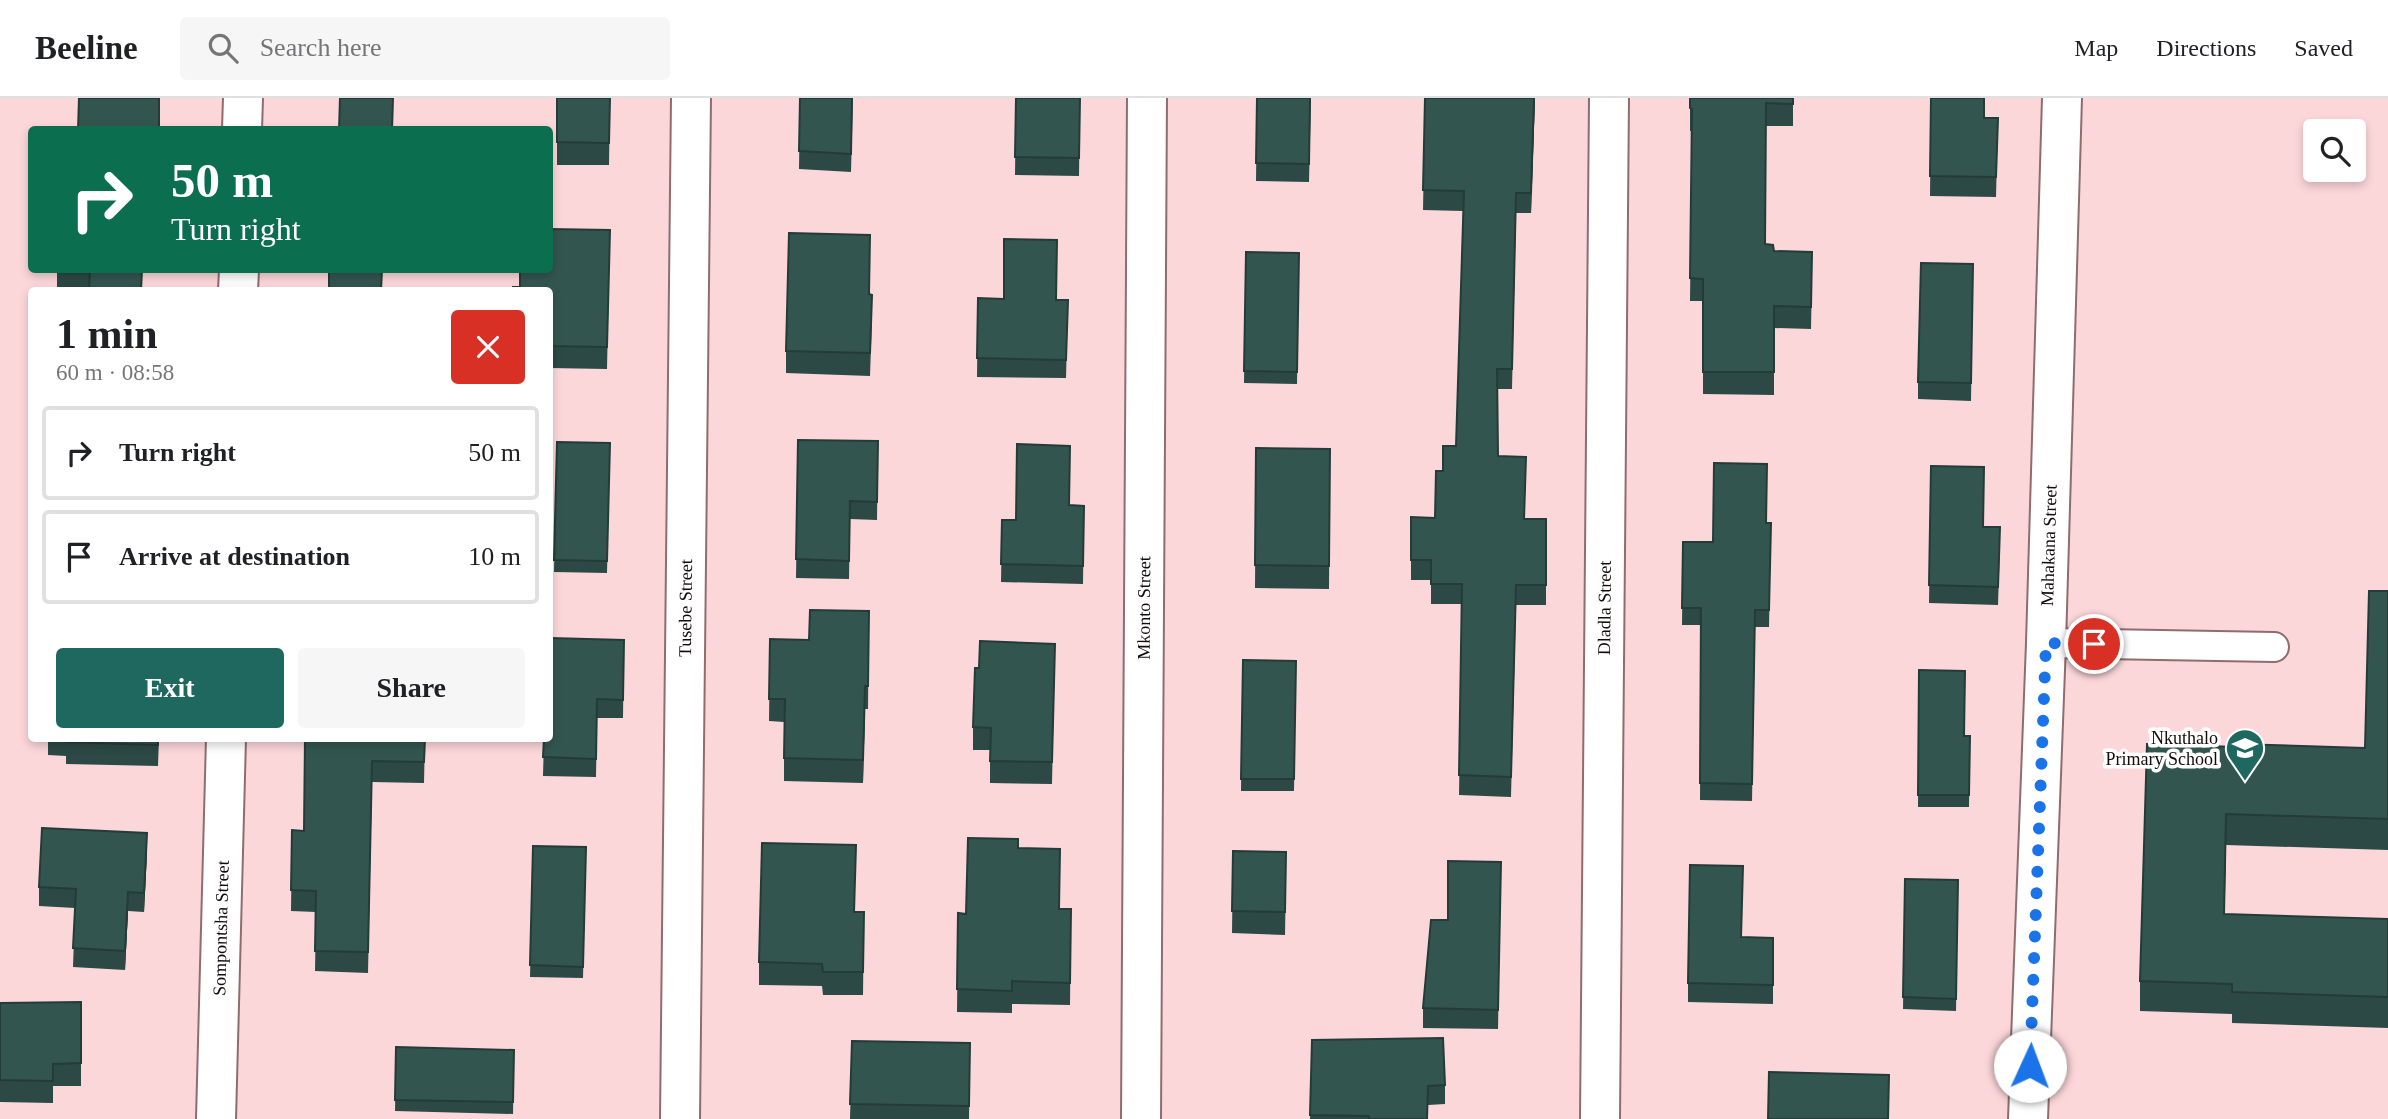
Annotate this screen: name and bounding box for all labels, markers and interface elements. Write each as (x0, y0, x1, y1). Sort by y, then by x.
search box (180, 17, 670, 80)
icon: search (204, 29, 242, 67)
text: Beeline (35, 30, 138, 66)
text: Search here (260, 33, 382, 62)
text: Map (2074, 35, 2118, 61)
text: Directions (2156, 35, 2256, 61)
text: Saved (2294, 35, 2353, 61)
map controls (2303, 119, 2366, 182)
button: search (2303, 119, 2366, 182)
text: 50 m (171, 153, 273, 208)
icon: right (56, 154, 147, 245)
text: Turn right (171, 211, 301, 247)
button: close (451, 310, 525, 384)
text: 1 min (56, 311, 158, 357)
text: 60 m · 08:58 (56, 360, 174, 385)
icon: right (60, 434, 98, 472)
text: Turn right (119, 438, 236, 467)
text: 50 m (468, 438, 521, 467)
street label: Mahakana Street (2037, 484, 2061, 606)
icon: arrive (60, 538, 98, 576)
text: Arrive at destination (119, 542, 350, 571)
text: 10 m (468, 542, 521, 571)
street label: Mkonto Street (1134, 556, 1154, 660)
street label: Tusebe Street (675, 559, 696, 657)
street label: Dladla Street (1594, 561, 1615, 655)
pin (2064, 614, 2124, 674)
icon: arrive (2075, 625, 2113, 663)
button: Exit (56, 648, 284, 728)
button: Share (298, 648, 525, 728)
school or university icon: Nkuthalo Primary School (2224, 727, 2266, 782)
place label: Nkuthalo Primary School (2106, 728, 2218, 769)
street label: Sompontsha Street (209, 860, 233, 996)
position arrow (1993, 1029, 2067, 1103)

